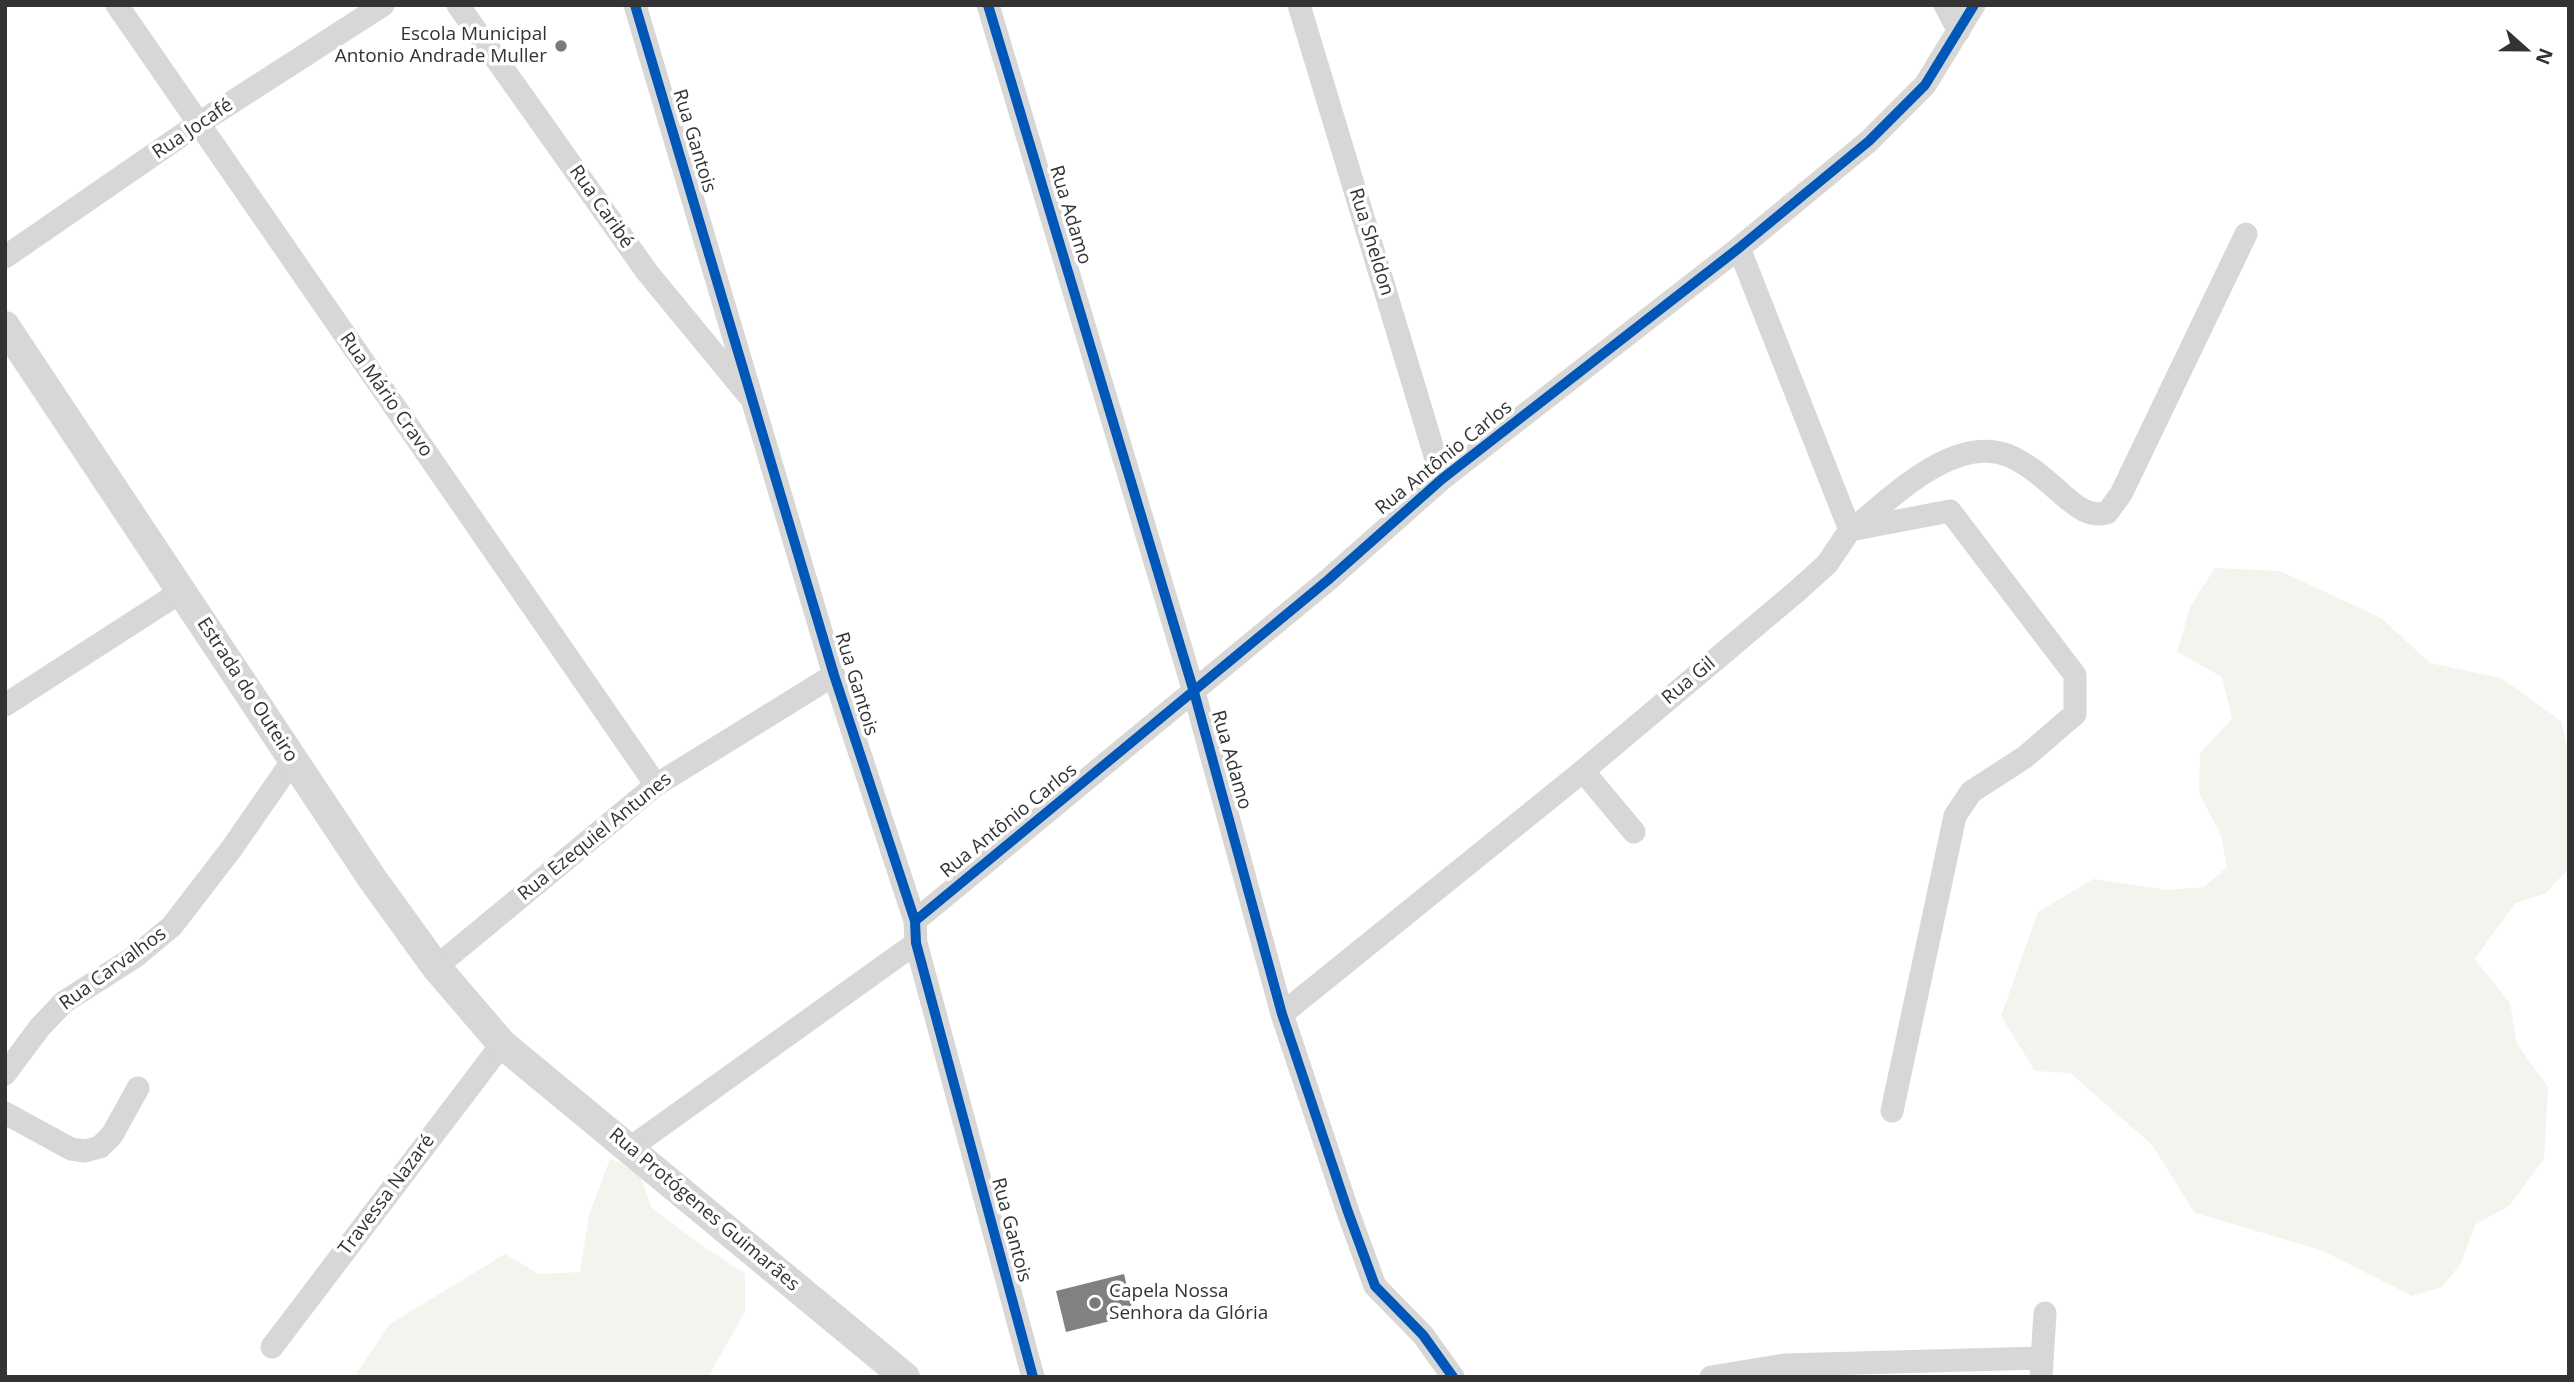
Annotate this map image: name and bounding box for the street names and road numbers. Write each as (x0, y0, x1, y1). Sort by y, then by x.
street label: Rua Gantois (667, 87, 721, 195)
street label: Rua Jocafé (148, 94, 238, 164)
street label: Rua Caribé (564, 161, 638, 253)
street label: Rua Adamo (1044, 163, 1096, 267)
street label: Rua Sheldon (1344, 186, 1398, 298)
street label: Rua Mário Cravo (335, 328, 437, 462)
street label: Rua Antônio Carlos (1371, 396, 1517, 520)
street label: Estrada do Outeiro (192, 613, 302, 767)
street label: Rua Gantois (829, 630, 883, 738)
street label: Rua Gil (1658, 652, 1720, 710)
street label: Rua Adamo (1206, 708, 1256, 812)
street label: Rua Antônio Carlos (936, 759, 1082, 883)
street label: Rua Ezequiel Antunes (514, 768, 676, 906)
street label: Rua Carvalhos (55, 923, 171, 1015)
street label: Rua Protógenes Guimarães (604, 1124, 804, 1296)
street label: Travessa Nazaré (334, 1130, 440, 1260)
street label: Rua Gantois (986, 1175, 1036, 1285)

